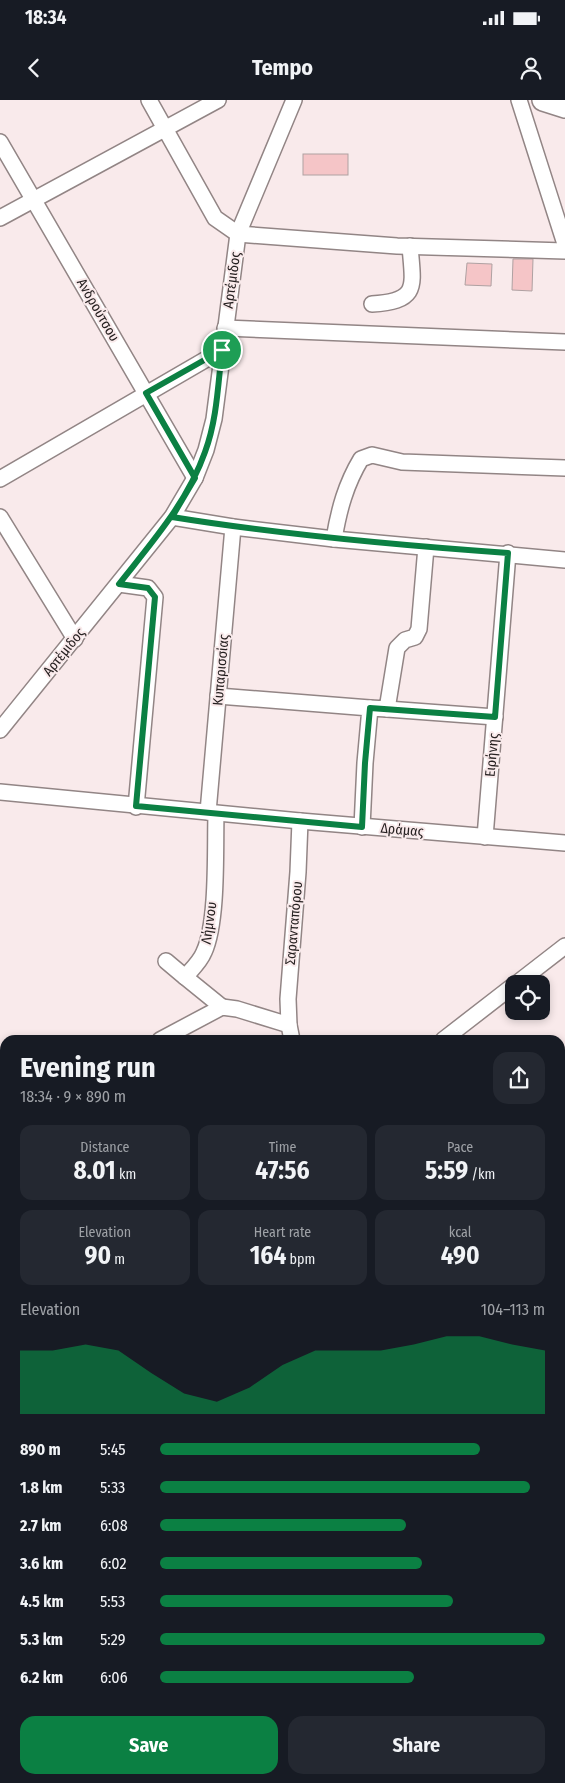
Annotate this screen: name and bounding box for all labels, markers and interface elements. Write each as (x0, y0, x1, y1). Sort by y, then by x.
text: 18:34 (25, 6, 66, 29)
icon: back (20, 54, 48, 82)
text: Tempo (252, 54, 313, 81)
icon: person (517, 54, 545, 82)
street label: Αρτέμιδος (220, 250, 244, 309)
street label: Ανδρούτσου (73, 275, 123, 345)
pin (201, 329, 243, 371)
icon: arrive (208, 336, 236, 364)
street label: Αρτέμιδος (39, 624, 89, 680)
street label: Κυπαρισσίας (209, 633, 233, 706)
street label: Ειρήνης (482, 732, 502, 778)
street label: Δράμας (380, 820, 424, 840)
street label: Σαρανταπόρου (282, 880, 306, 966)
street label: Λήμνου (198, 901, 220, 945)
map controls (505, 975, 550, 1020)
button: locate (505, 975, 550, 1020)
text: Evening run (20, 1051, 156, 1084)
button: share (493, 1052, 545, 1104)
text: 18:34 · 9 × 890 m (20, 1087, 126, 1106)
text: Distance (80, 1139, 129, 1156)
text: Time (269, 1139, 296, 1156)
text: Pace (447, 1139, 473, 1156)
text: 8.01 (73, 1156, 116, 1186)
text: 47:56 (255, 1156, 310, 1186)
text: 5:59 (425, 1156, 468, 1186)
text: km (116, 1166, 136, 1183)
text: /km (468, 1166, 495, 1183)
text: Elevation (78, 1224, 131, 1241)
text: Heart rate (254, 1224, 311, 1241)
text: kcal (449, 1224, 472, 1241)
text: 90 (85, 1241, 111, 1271)
text: 164 (250, 1241, 286, 1271)
text: 490 (441, 1241, 480, 1271)
text: m (111, 1251, 125, 1268)
text: bpm (286, 1251, 315, 1268)
text: Elevation (20, 1300, 80, 1319)
text: 104–113 m (481, 1300, 545, 1319)
text: 890 m (20, 1440, 61, 1459)
text: 5:45 (100, 1440, 126, 1459)
text: 1.8 km (20, 1478, 63, 1497)
text: 5:33 (100, 1478, 125, 1497)
text: 2.7 km (20, 1516, 62, 1535)
text: 6:08 (100, 1516, 128, 1535)
text: 3.6 km (20, 1554, 63, 1573)
text: 6:02 (100, 1554, 127, 1573)
text: 4.5 km (20, 1592, 64, 1611)
text: 5:53 (100, 1592, 125, 1611)
text: 5.3 km (20, 1630, 63, 1649)
text: 5:29 (100, 1630, 125, 1649)
text: 6.2 km (20, 1668, 63, 1687)
text: 6:06 (100, 1668, 128, 1687)
button: Save (20, 1716, 278, 1774)
button: Share (288, 1716, 545, 1774)

